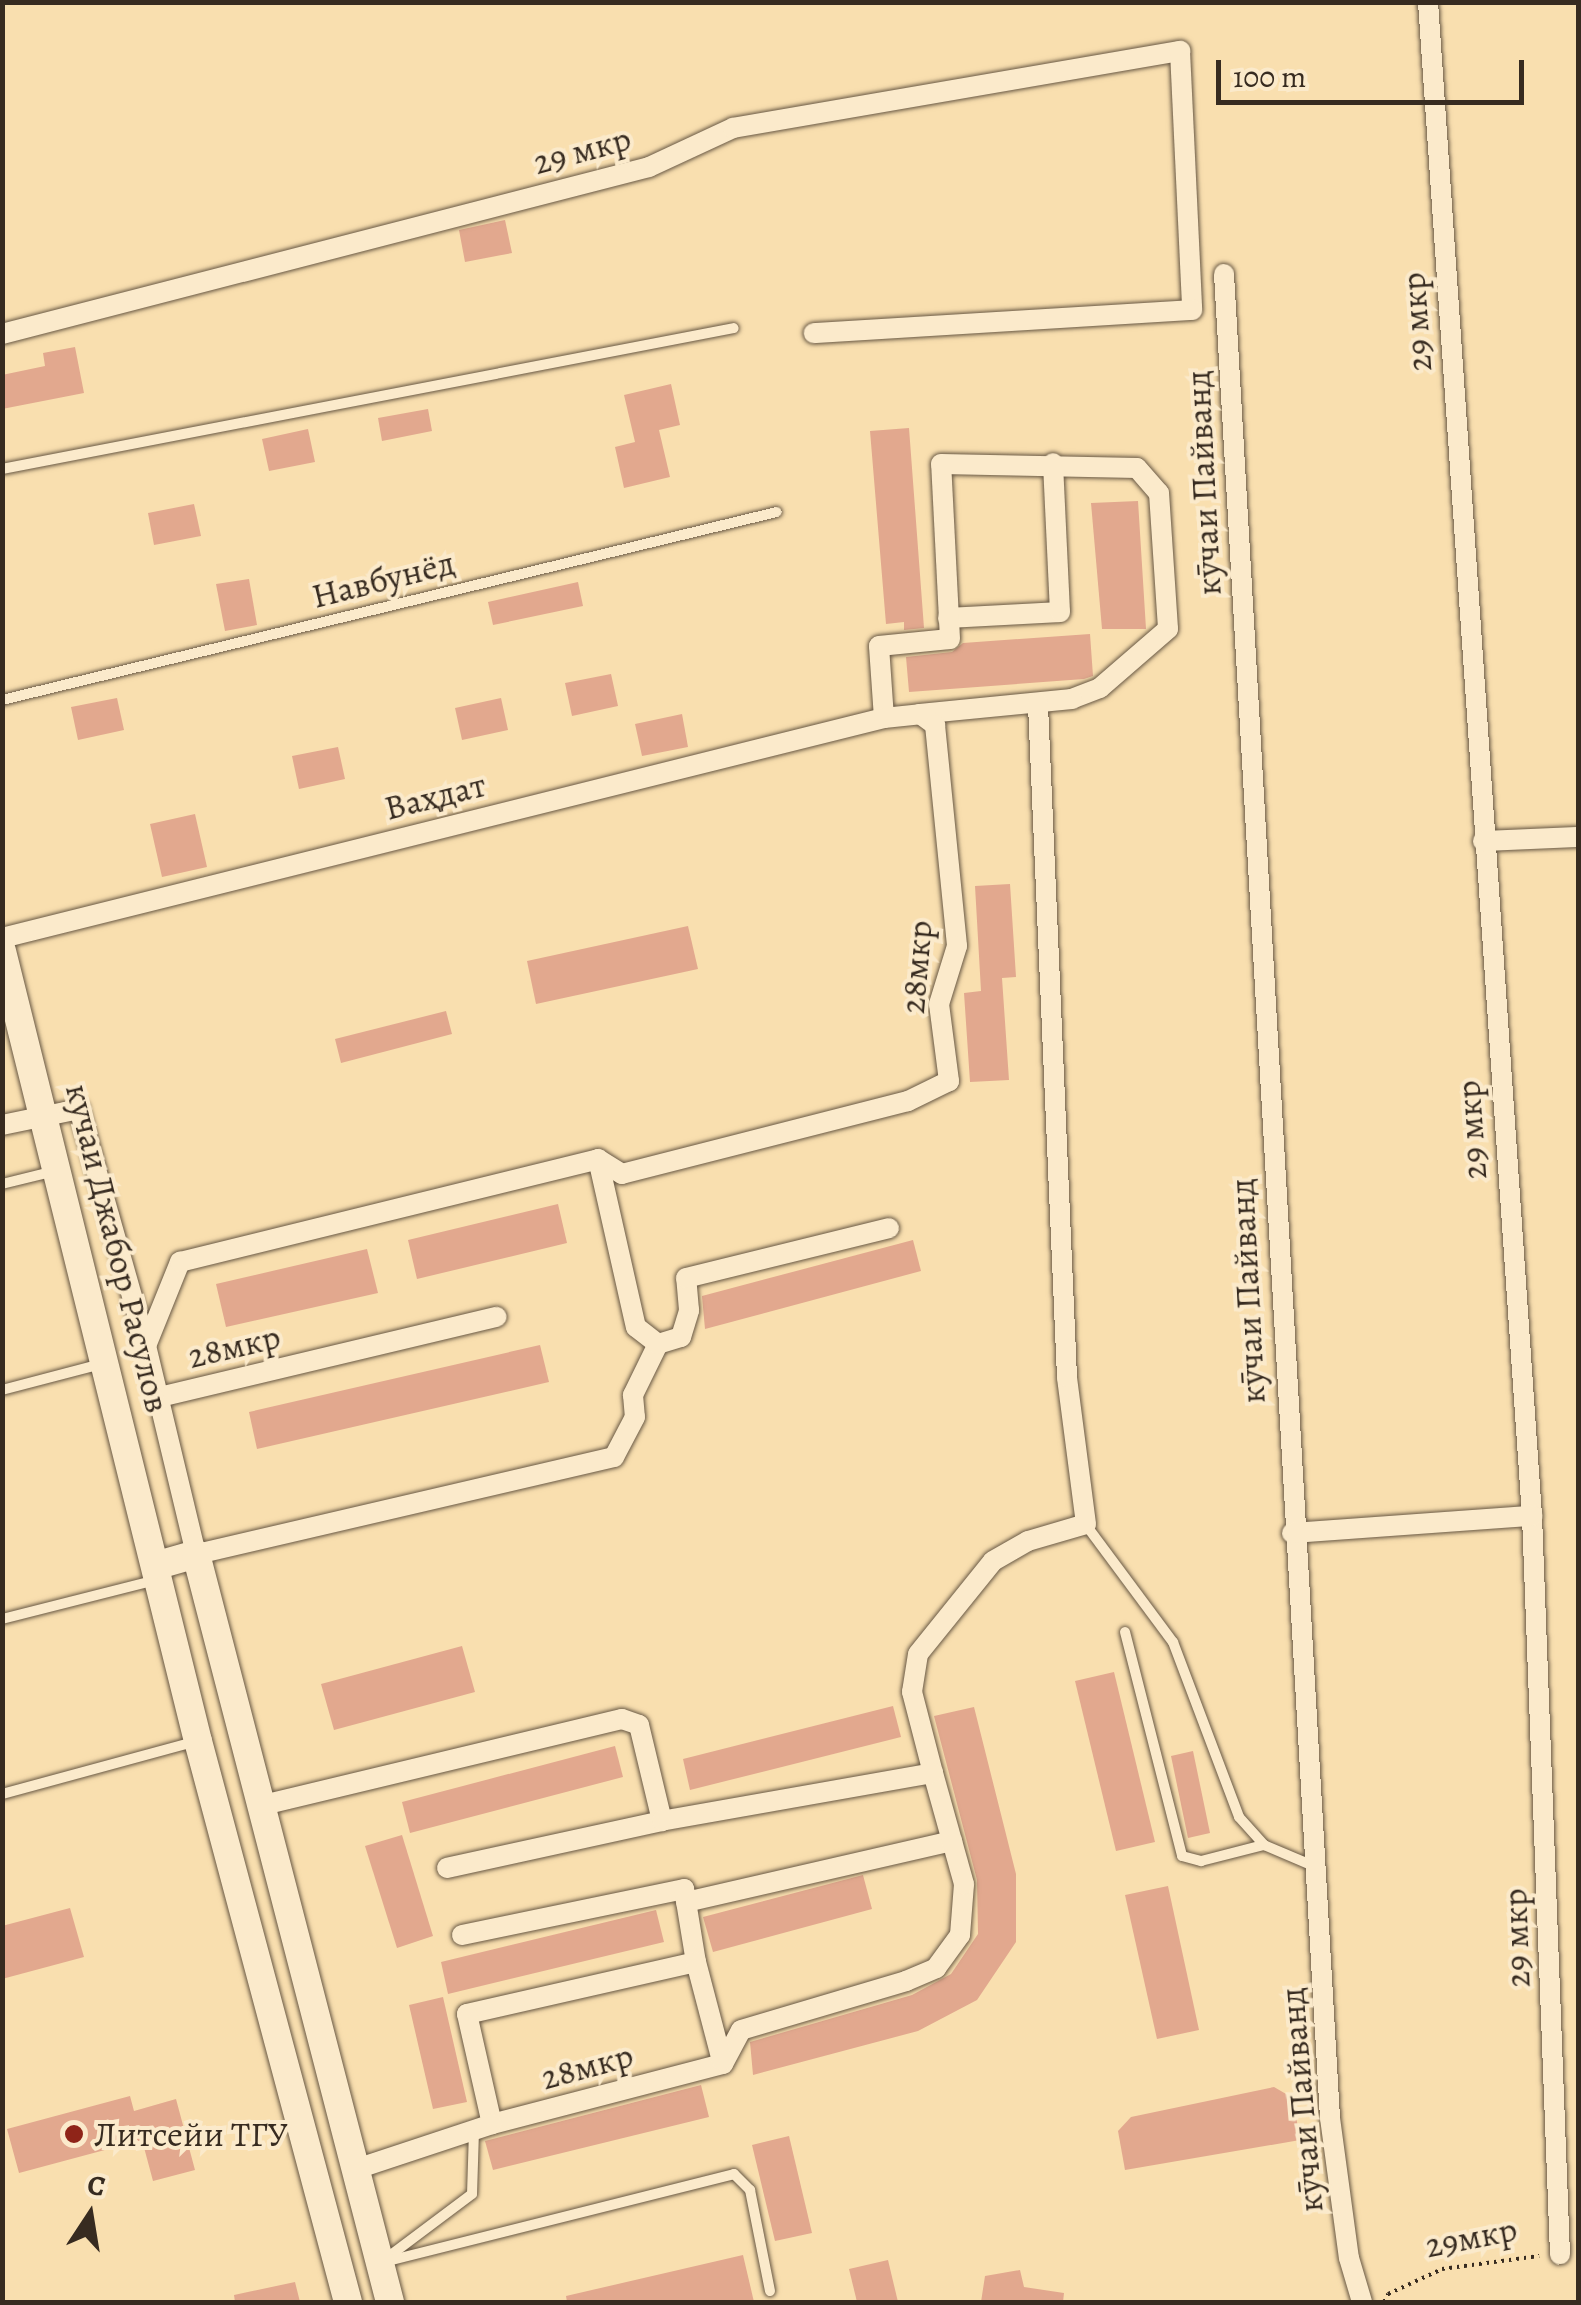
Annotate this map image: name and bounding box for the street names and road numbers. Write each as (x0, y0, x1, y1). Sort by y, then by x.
street label: 29 мкр (529, 117, 635, 183)
street label: 29 мкр (1392, 271, 1440, 373)
street label: кӯчаи Пайванд (1176, 369, 1230, 597)
street label: Навбунёд (307, 541, 459, 617)
street label: Ваҳдат (380, 763, 490, 829)
street label: 28мкр (891, 919, 941, 1015)
street label: кучаи Джабор Расулов (57, 1079, 179, 1417)
street label: 29 мкр (1447, 1079, 1495, 1181)
street label: кӯчаи Пайванд (1220, 1177, 1274, 1405)
street label: 28мкр (184, 1315, 284, 1377)
street label: 29 мкр (1493, 1888, 1539, 1988)
street label: кӯчаи Пайванд (1270, 1986, 1332, 2214)
street label: 28мкр (536, 2034, 638, 2098)
street label: 29мкр (1422, 2208, 1520, 2266)

